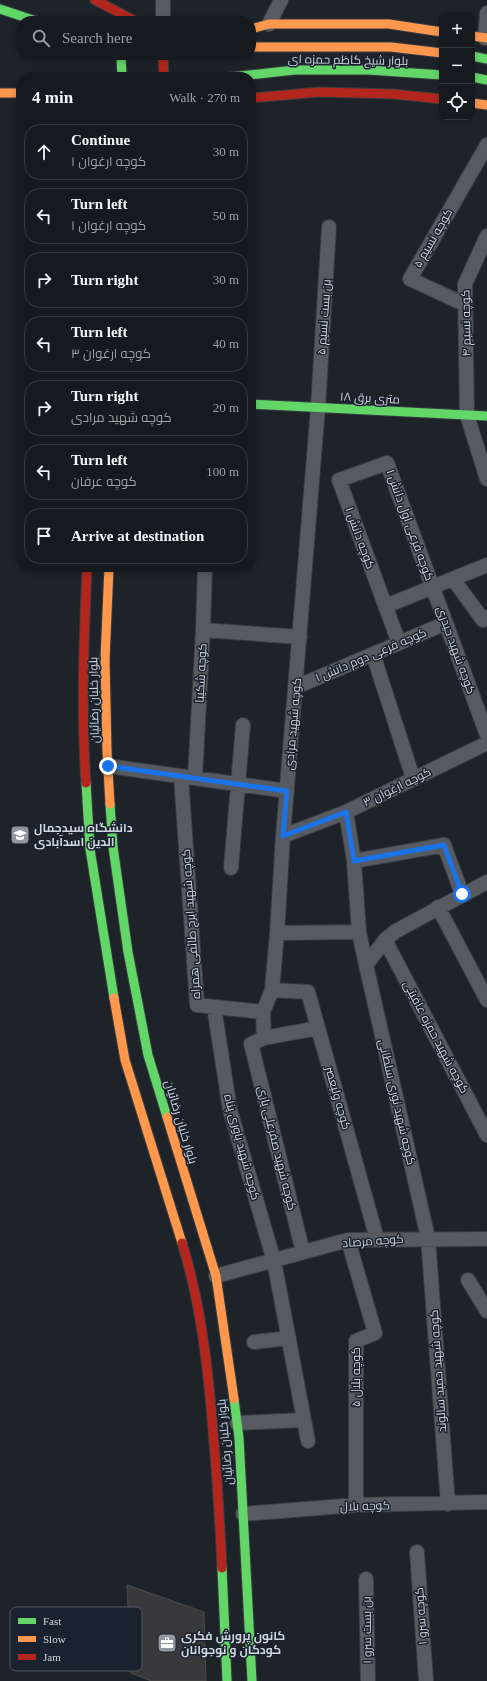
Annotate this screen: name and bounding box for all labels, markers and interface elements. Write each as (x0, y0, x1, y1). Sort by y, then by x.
map controls (439, 12, 475, 120)
button: + (439, 12, 475, 48)
search box (16, 16, 256, 60)
icon: search (30, 27, 52, 49)
text: Search here (62, 30, 132, 46)
button: − (439, 48, 475, 84)
street label: بلوار شیخ کاظم حمزه ای (288, 52, 408, 69)
button: locate (439, 84, 475, 120)
text: 4 min (32, 88, 73, 107)
text: Walk · 270 m (169, 90, 240, 105)
text: Continue (71, 132, 130, 148)
icon: ahead (33, 141, 55, 163)
text: 30 m (213, 144, 239, 159)
text: کوچه ارغوان ۱ (71, 154, 146, 169)
text: Turn left (71, 196, 128, 212)
icon: left (33, 205, 55, 227)
street label: کوچه نسیم ۵ (411, 206, 457, 271)
text: 50 m (213, 208, 239, 223)
text: کوچه ارغوان ۱ (71, 218, 146, 233)
icon: right (33, 269, 55, 291)
text: Turn right (71, 272, 138, 288)
text: 30 m (213, 272, 239, 287)
street label: بن بست نسیم ۵ (314, 279, 335, 355)
street label: کوچه نسیم ۴ (458, 289, 476, 357)
text: Turn left (71, 324, 128, 340)
icon: left (33, 333, 55, 355)
text: 40 m (213, 336, 239, 351)
text: کوچه ارغوان ۳ (71, 346, 151, 361)
text: Turn right (71, 388, 138, 404)
street label: ۱۸ متری برق (340, 389, 400, 407)
icon: right (33, 397, 55, 419)
text: 20 m (213, 400, 239, 415)
text: کوچه شهید مرادی (71, 410, 172, 425)
text: Turn left (71, 452, 128, 468)
icon: left (33, 461, 55, 483)
text: 100 m (206, 464, 239, 479)
street label: کوچه فرعی اول دانش ۱ (381, 467, 437, 583)
text: کوچه عرفان (71, 474, 137, 489)
street label: کوچه دانش ۱ (340, 505, 378, 572)
icon: arrive (33, 525, 55, 547)
text: Arrive at destination (71, 528, 204, 544)
street label: کوچه شهید حیدری (432, 604, 478, 696)
street label: کوچه فرعی دوم دانش ۱ (313, 625, 429, 687)
street label: کوچه شکیبا (192, 643, 212, 703)
street label: بلوار خلبان رضائیان (86, 657, 102, 743)
street label: کوچه شهید مرادی (282, 677, 306, 771)
route end (99, 757, 117, 775)
street label: کوچه ارغوان ۳ (361, 765, 434, 811)
place label: دانشگاه سیدجمال الدین اسدآبادی (34, 821, 133, 850)
school or university icon: دانشگاه سیدجمال الدین اسدآبادی (9, 824, 31, 846)
street label: کوچه شهید ایرج طائفی همراه (179, 848, 205, 999)
route start (453, 885, 471, 903)
street label: کوچه شهید حمزه عافیتی (399, 978, 472, 1097)
street label: کوچه شهید نوری سلطانی (374, 1038, 418, 1167)
street label: کوچه ولیعصر (320, 1064, 354, 1132)
street label: بلوار خلبان رضائیان (162, 1079, 200, 1165)
street label: کوچه شهید صفرعلی یاری (253, 1084, 299, 1212)
street label: کوچه شهید یاوری پناه (219, 1092, 263, 1202)
street label: کوچه مرصاد (342, 1232, 404, 1252)
street label: کوچه شهید حمید سالوند (427, 1309, 451, 1433)
street label: کوچه بلال ۵ (349, 1347, 365, 1407)
street label: بلوار خلبان رضائیان (214, 1398, 236, 1486)
street label: کوچه بلال (340, 1498, 390, 1516)
street label: کوچه سرو ۱ (412, 1587, 432, 1645)
street label: بن بست سرو ۱ (359, 1596, 375, 1664)
legend (10, 1607, 142, 1671)
text: Fast (43, 1615, 61, 1627)
place label: کانون پرورش فکری کودکان و نوجوانان (181, 1629, 285, 1658)
office icon: کانون پرورش فکری کودکان و نوجوانان (156, 1632, 178, 1654)
text: Slow (43, 1633, 66, 1645)
text: Jam (43, 1651, 61, 1663)

